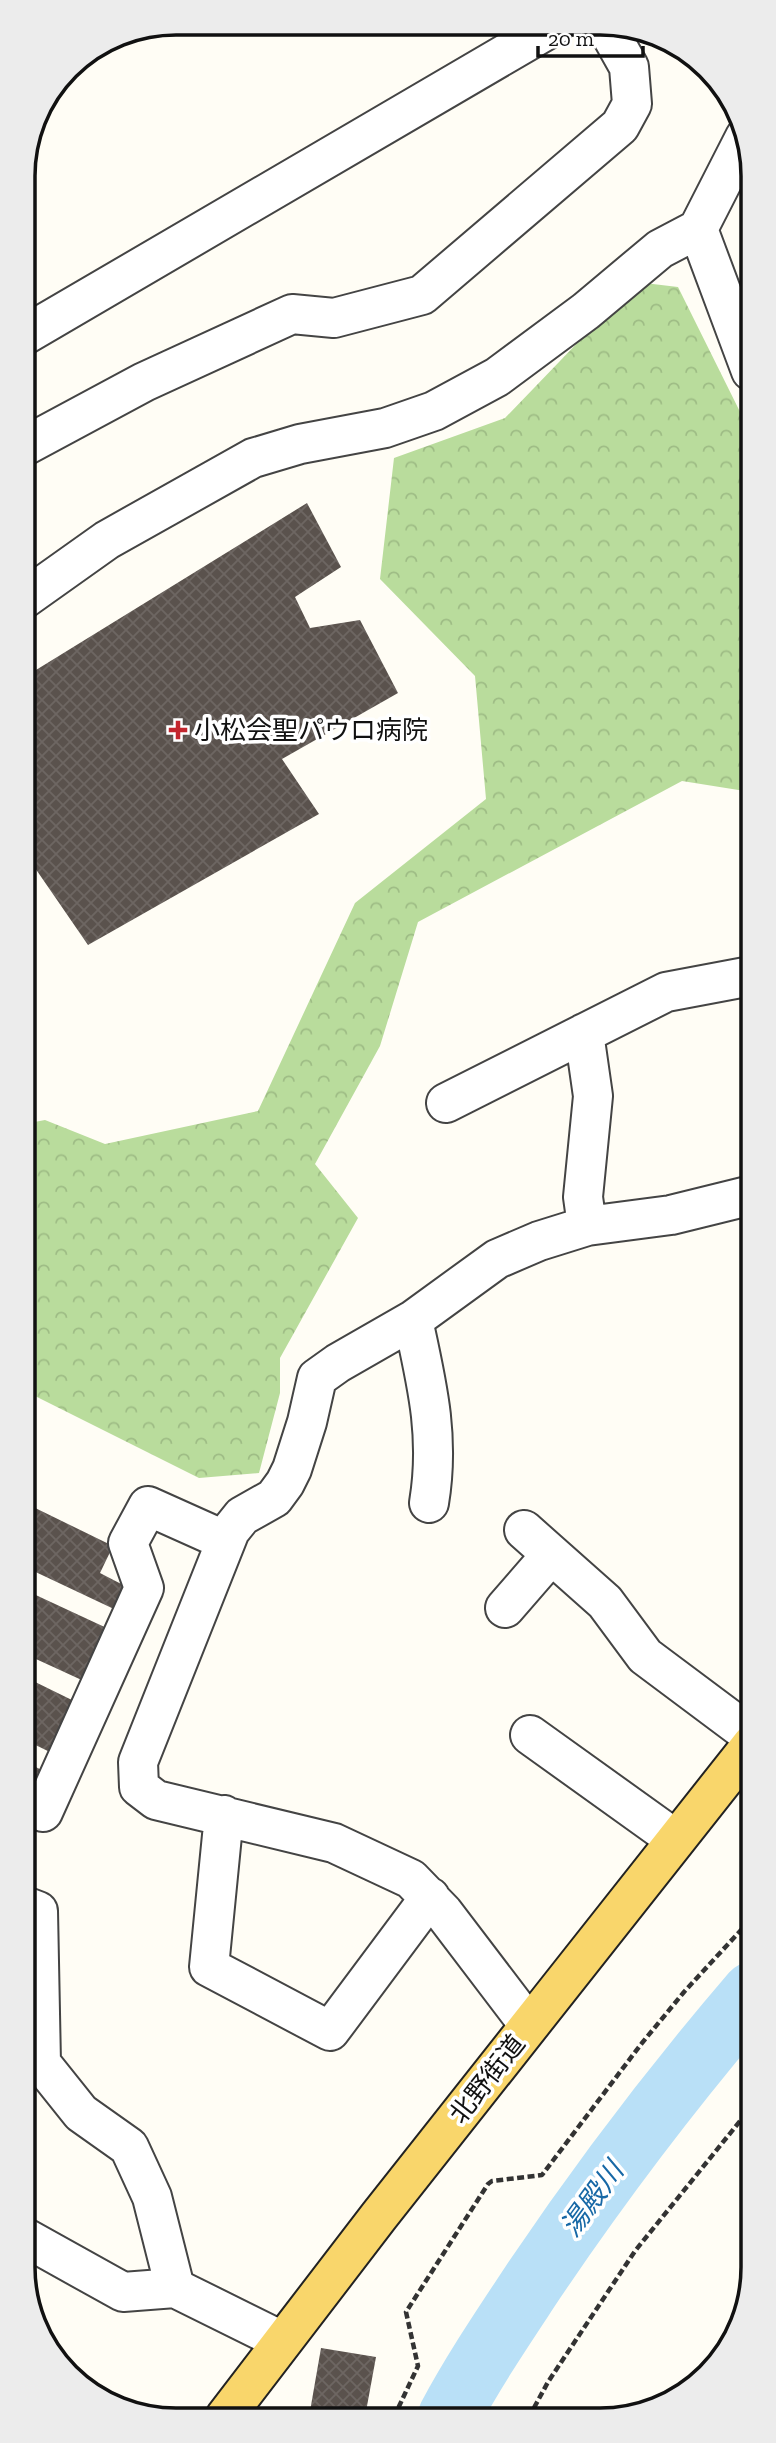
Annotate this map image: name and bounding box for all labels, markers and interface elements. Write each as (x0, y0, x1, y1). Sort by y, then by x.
scale bar (538, 14, 643, 58)
text: 20 m (548, 26, 594, 51)
place label: 小松会聖パウロ病院 (194, 714, 428, 746)
marker: 小松会聖パウロ病院 (168, 720, 188, 740)
street label: 北野街道 (442, 2028, 532, 2130)
water label: 湯殿川 (554, 2153, 632, 2243)

